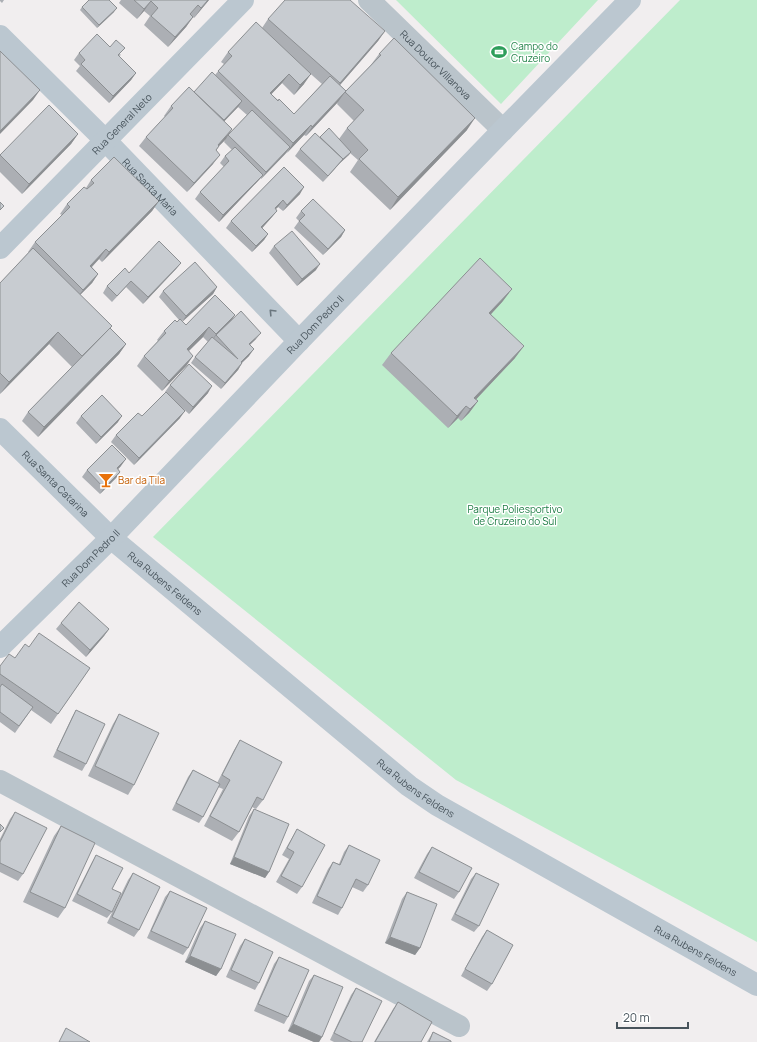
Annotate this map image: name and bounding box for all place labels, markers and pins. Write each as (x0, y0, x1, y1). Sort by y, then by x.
place label: Campo do Cruzeiro (511, 39, 558, 65)
sports icon: Campo do Cruzeiro (490, 43, 508, 61)
bar icon: Bar da Tila (97, 471, 115, 489)
place label: Bar da Tila (118, 473, 165, 487)

